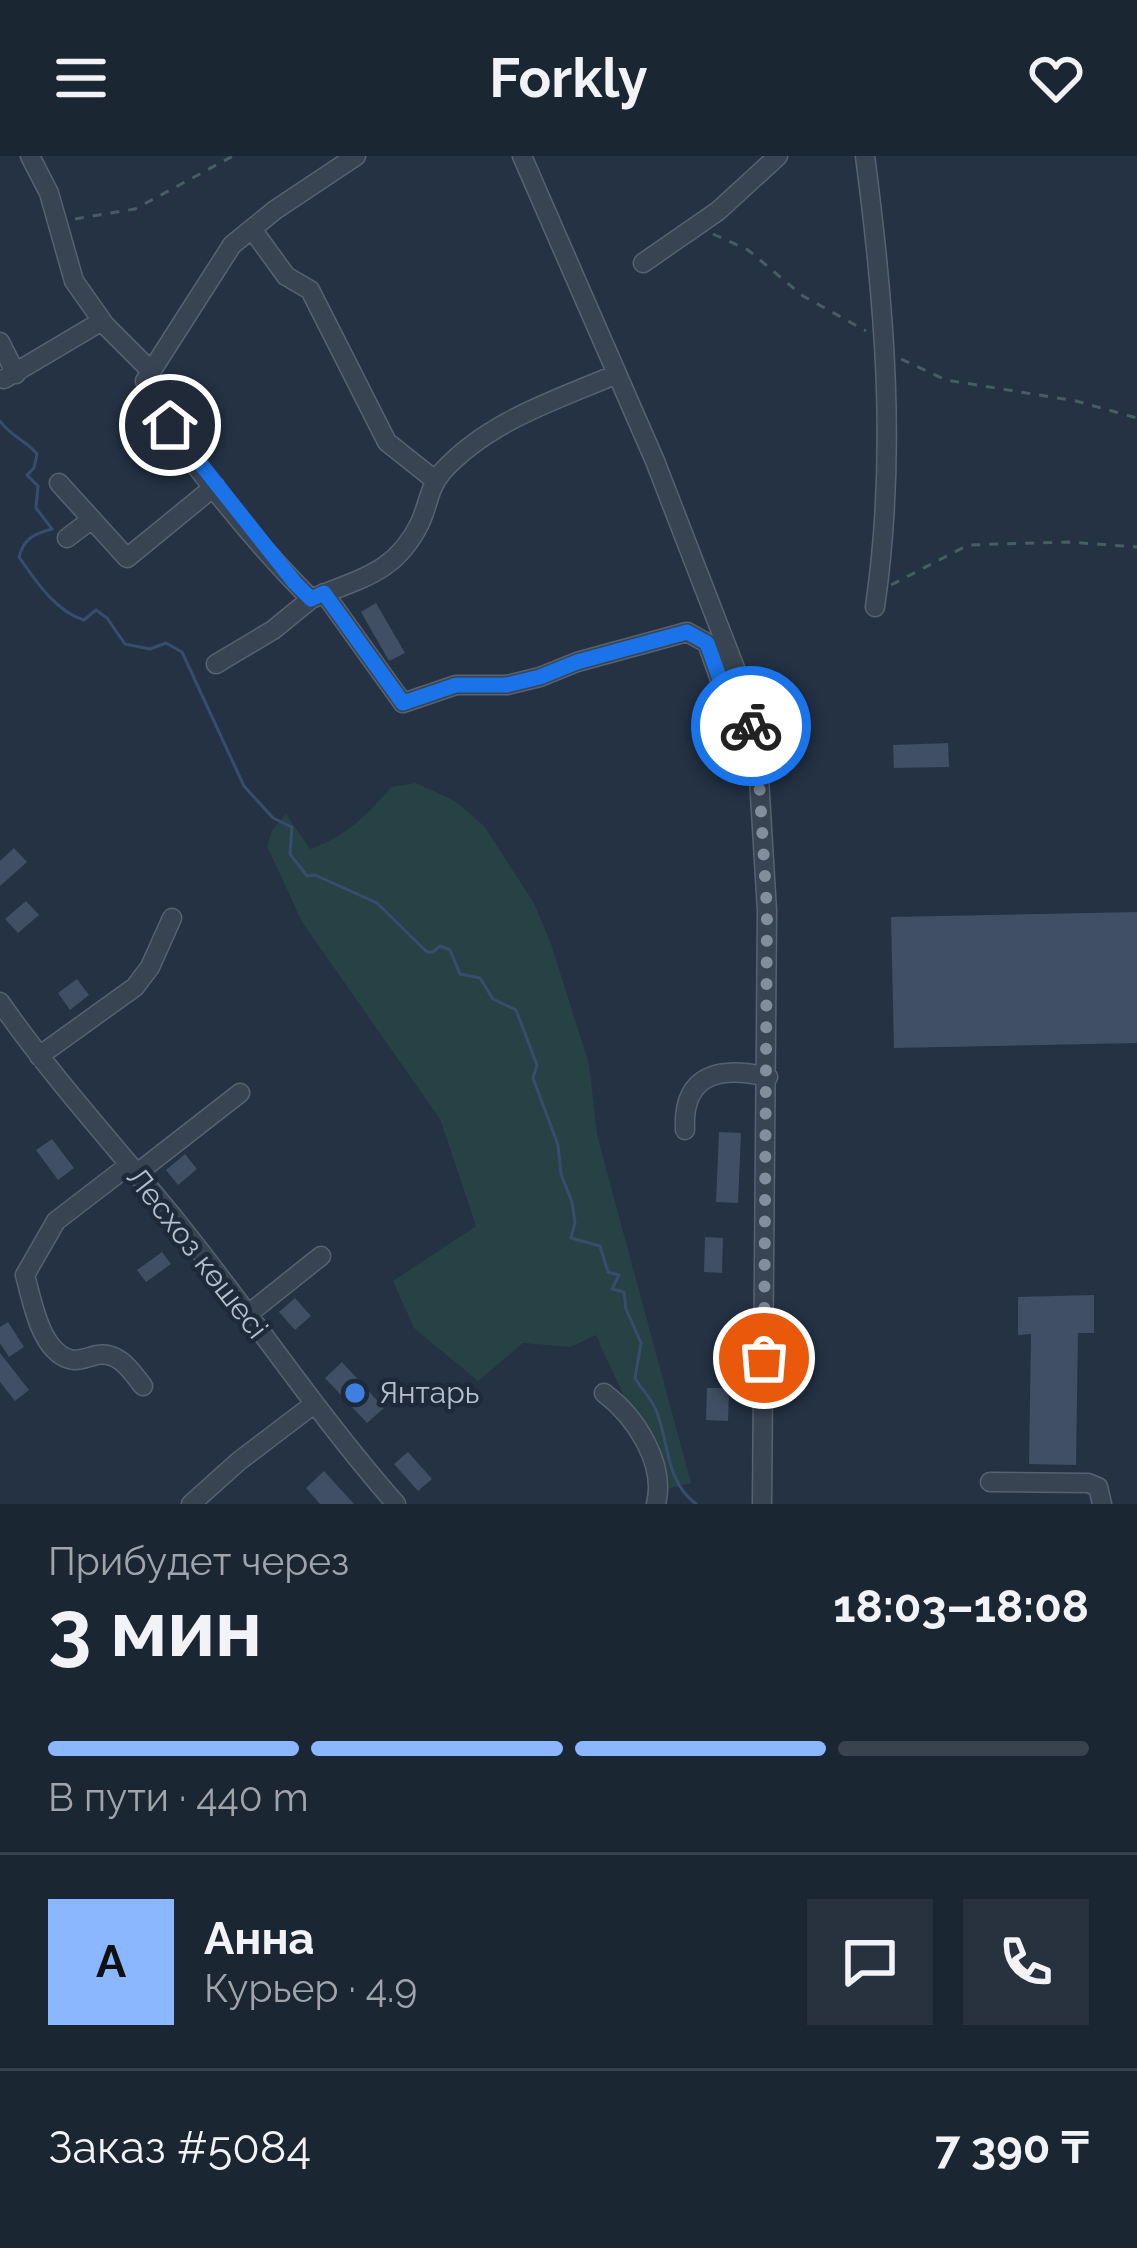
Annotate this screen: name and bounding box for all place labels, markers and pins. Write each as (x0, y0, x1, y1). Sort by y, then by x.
pin (119, 374, 221, 476)
pin (713, 1307, 815, 1409)
place label: Янтарь (379, 1375, 479, 1410)
marker: Янтарь (342, 1380, 368, 1406)

